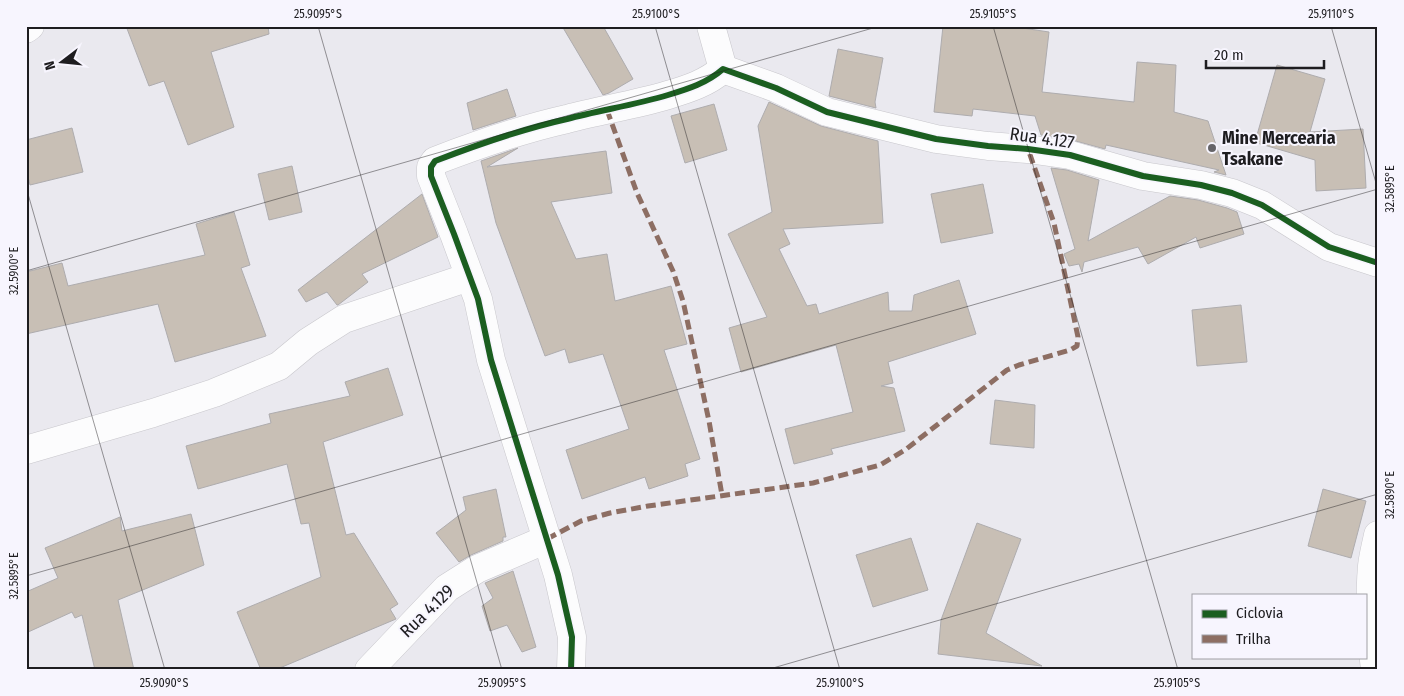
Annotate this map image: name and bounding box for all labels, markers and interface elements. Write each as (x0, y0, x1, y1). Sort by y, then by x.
text: 25.9095°S (294, 7, 342, 21)
text: 25.9100°S (632, 7, 680, 21)
text: 25.9105°S (970, 7, 1016, 21)
text: 25.9110°S (1308, 7, 1354, 21)
north arrow (38, 38, 88, 88)
scale bar (1206, 38, 1324, 70)
text: 20 m (1214, 46, 1244, 64)
text: N (41, 59, 59, 72)
street label: Rua 4.127 (1008, 123, 1076, 153)
place label: Mine Mercearia Tsakane (1222, 127, 1336, 170)
marker: Mine Mercearia Tsakane (1206, 142, 1218, 154)
text: 32.5895°E (1383, 165, 1397, 213)
text: 32.5900°E (7, 247, 21, 295)
text: 32.5890°E (1383, 471, 1397, 519)
text: 32.5895°E (7, 552, 21, 600)
street label: Rua 4.129 (395, 580, 459, 642)
legend (1192, 594, 1366, 658)
text: Ciclovia (1236, 604, 1283, 622)
text: Trilha (1236, 630, 1271, 648)
text: 25.9090°S (140, 676, 188, 690)
text: 25.9095°S (478, 676, 526, 690)
text: 25.9100°S (816, 676, 864, 690)
text: 25.9105°S (1154, 676, 1200, 690)

